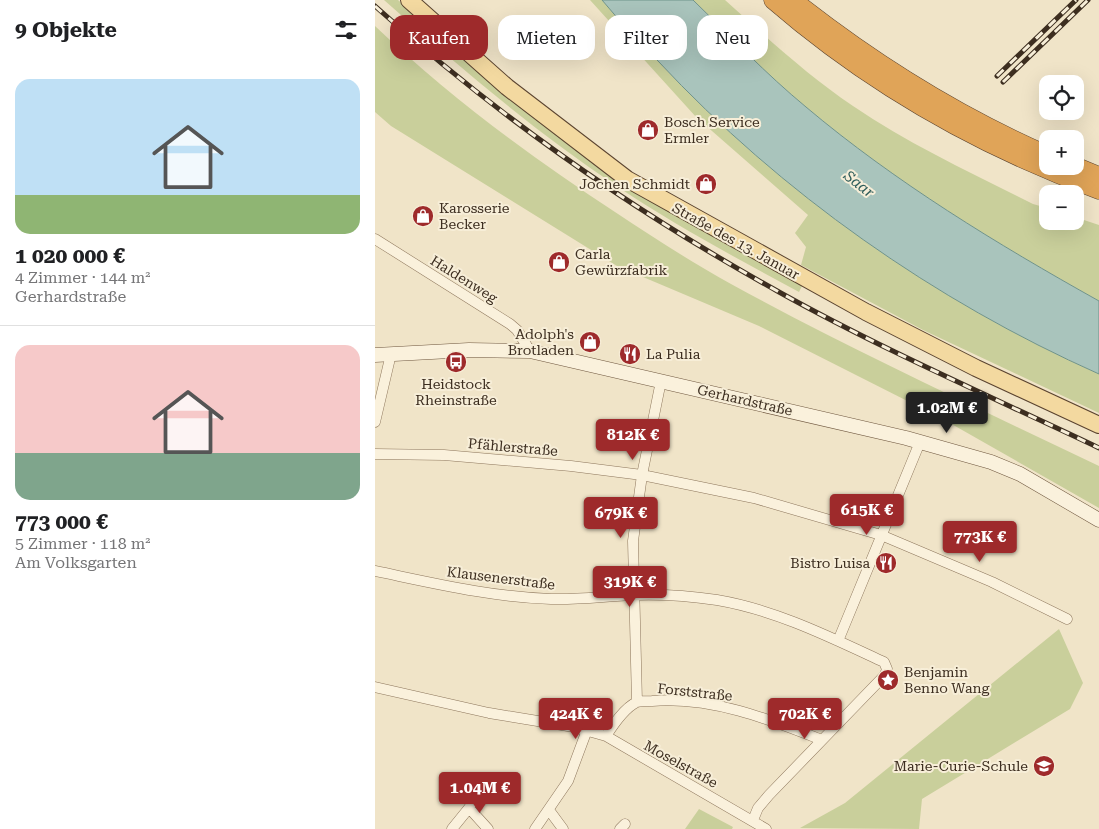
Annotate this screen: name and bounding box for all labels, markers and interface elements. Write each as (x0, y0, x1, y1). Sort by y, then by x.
chip: Kaufen (390, 15, 488, 60)
chip: Mieten (498, 15, 595, 60)
chip: Filter (605, 15, 687, 60)
chip: Neu (697, 15, 768, 60)
icon: filters (332, 16, 360, 44)
text: 9 Objekte (15, 18, 117, 42)
map controls (1039, 75, 1084, 230)
button: locate (1039, 75, 1084, 120)
icon: home (143, 112, 233, 202)
place label: Bosch Service Ermler (664, 114, 760, 146)
shop icon: Bosch Service Ermler (636, 118, 660, 142)
button: + (1039, 130, 1084, 175)
water label: Saar (839, 166, 878, 202)
shop icon: Jochen Schmidt (694, 172, 718, 196)
place label: Jochen Schmidt (579, 176, 690, 192)
button: − (1039, 185, 1084, 230)
street label: Straße des 13. Januar (670, 199, 803, 283)
place label: Karosserie Becker (439, 200, 510, 232)
shop icon: Karosserie Becker (411, 204, 435, 228)
text: 1 020 000 € (15, 244, 125, 268)
place label: Carla Gewürzfabrik (575, 246, 668, 278)
shop icon: Carla Gewürzfabrik (547, 250, 571, 274)
street label: Haldenweg (428, 252, 500, 306)
text: 4 Zimmer · 144 m² (15, 268, 150, 287)
text: Gerhardstraße (15, 287, 126, 306)
place label: Adolph's Brotladen (508, 326, 574, 358)
shop icon: Adolph's Brotladen (578, 330, 602, 354)
restaurant icon: La Pulia (618, 342, 642, 366)
place label: La Pulia (646, 346, 701, 362)
bus stop icon: Heidstock Rheinstraße (444, 350, 468, 374)
place label: Heidstock Rheinstraße (415, 376, 497, 408)
icon: home (143, 377, 233, 467)
street label: Gerhardstraße (696, 381, 795, 419)
pin: 1.02M € (901, 392, 993, 434)
text: 1.02M € (917, 398, 977, 417)
pin: 812K € (592, 418, 674, 461)
text: 812K € (607, 425, 659, 444)
street label: Pfählerstraße (467, 435, 559, 459)
pin: 615K € (826, 494, 908, 536)
pin: 679K € (580, 496, 662, 539)
text: 615K € (841, 500, 893, 519)
text: 679K € (595, 503, 647, 522)
text: 773 000 € (15, 510, 108, 534)
pin: 773K € (939, 520, 1021, 563)
text: 773K € (954, 527, 1006, 546)
text: 5 Zimmer · 118 m² (15, 534, 150, 553)
restaurant icon: Bistro Luisa (874, 551, 898, 575)
text: Am Volksgarten (15, 553, 137, 572)
place label: Bistro Luisa (790, 555, 870, 571)
street label: Klausenerstraße (446, 563, 556, 593)
pin: 319K € (589, 566, 671, 608)
text: 319K € (604, 572, 656, 591)
place label: Benjamin Benno Wang (904, 664, 990, 696)
place icon: Benjamin Benno Wang (876, 668, 900, 692)
street label: Forststraße (657, 680, 734, 704)
pin: 424K € (535, 698, 617, 740)
pin: 702K € (764, 698, 846, 740)
text: 424K € (550, 704, 602, 723)
text: 702K € (779, 704, 831, 723)
street label: Moselstraße (641, 737, 721, 791)
school or university icon: Marie-Curie-Schule (1032, 754, 1056, 778)
place label: Marie-Curie-Schule (894, 758, 1028, 774)
pin: 1.04M € (434, 772, 526, 814)
text: 1.04M € (450, 778, 510, 797)

